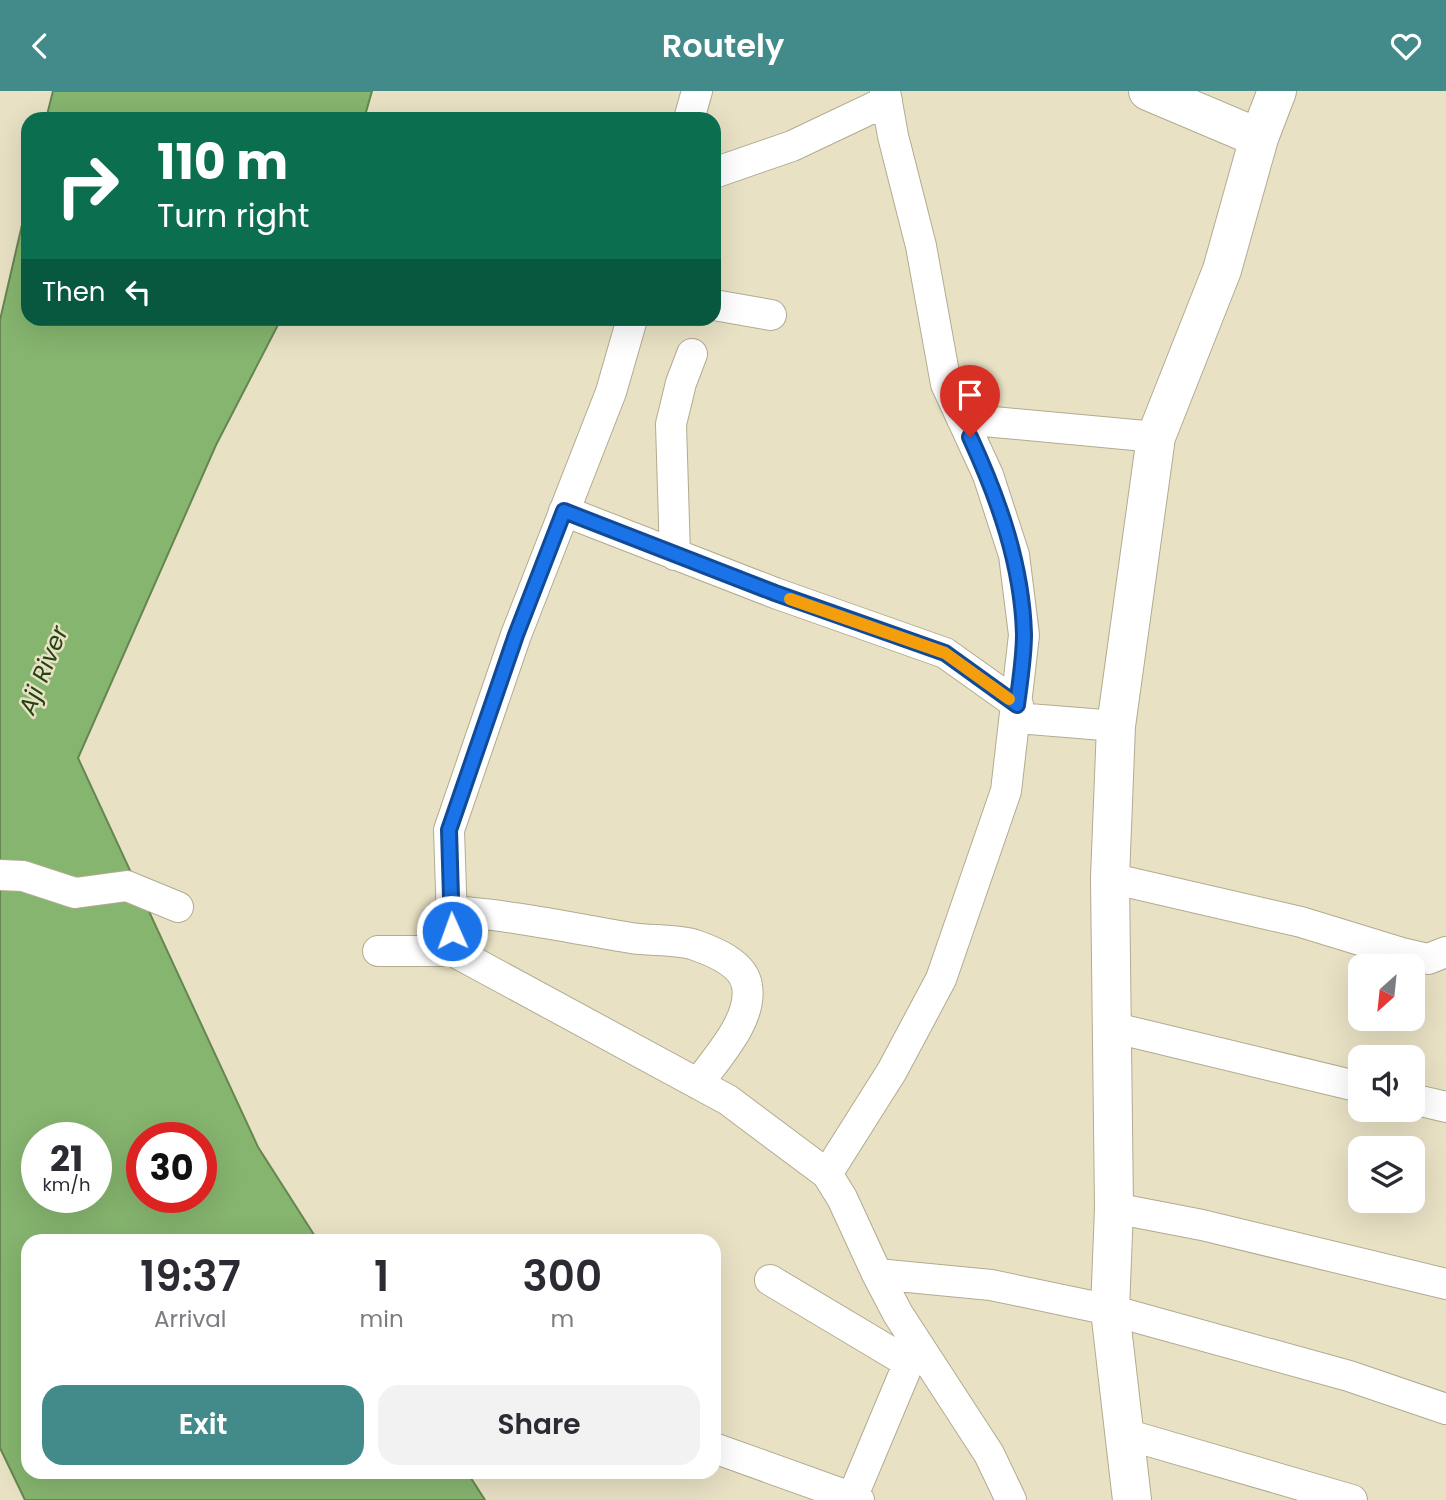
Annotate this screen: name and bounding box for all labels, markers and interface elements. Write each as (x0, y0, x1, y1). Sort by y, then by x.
text: Routely (662, 23, 784, 68)
icon: back (21, 27, 59, 65)
icon: heart (1387, 27, 1425, 65)
text: 110 m (157, 128, 288, 196)
icon: right (42, 140, 133, 231)
text: Turn right (157, 193, 309, 238)
icon: left (119, 273, 157, 311)
text: Then (42, 274, 105, 310)
pin (940, 365, 1000, 437)
icon: arrive (951, 376, 989, 414)
water label: Aji River (10, 620, 76, 720)
position arrow (415, 894, 489, 968)
north arrow (1348, 954, 1424, 1031)
map controls (1348, 954, 1425, 1213)
button: sound (1348, 1045, 1425, 1122)
speed limit sign: 30 (126, 1122, 217, 1213)
text: 21 (50, 1134, 83, 1183)
button: layers (1348, 1136, 1425, 1213)
text: km/h (43, 1172, 90, 1197)
text: 19:37 (140, 1247, 241, 1306)
text: 1 (374, 1247, 389, 1306)
text: 300 (523, 1247, 602, 1306)
text: Arrival (154, 1303, 227, 1335)
text: min (360, 1303, 404, 1335)
text: m (550, 1303, 574, 1335)
button: Exit (42, 1385, 364, 1465)
button: Share (378, 1385, 700, 1465)

